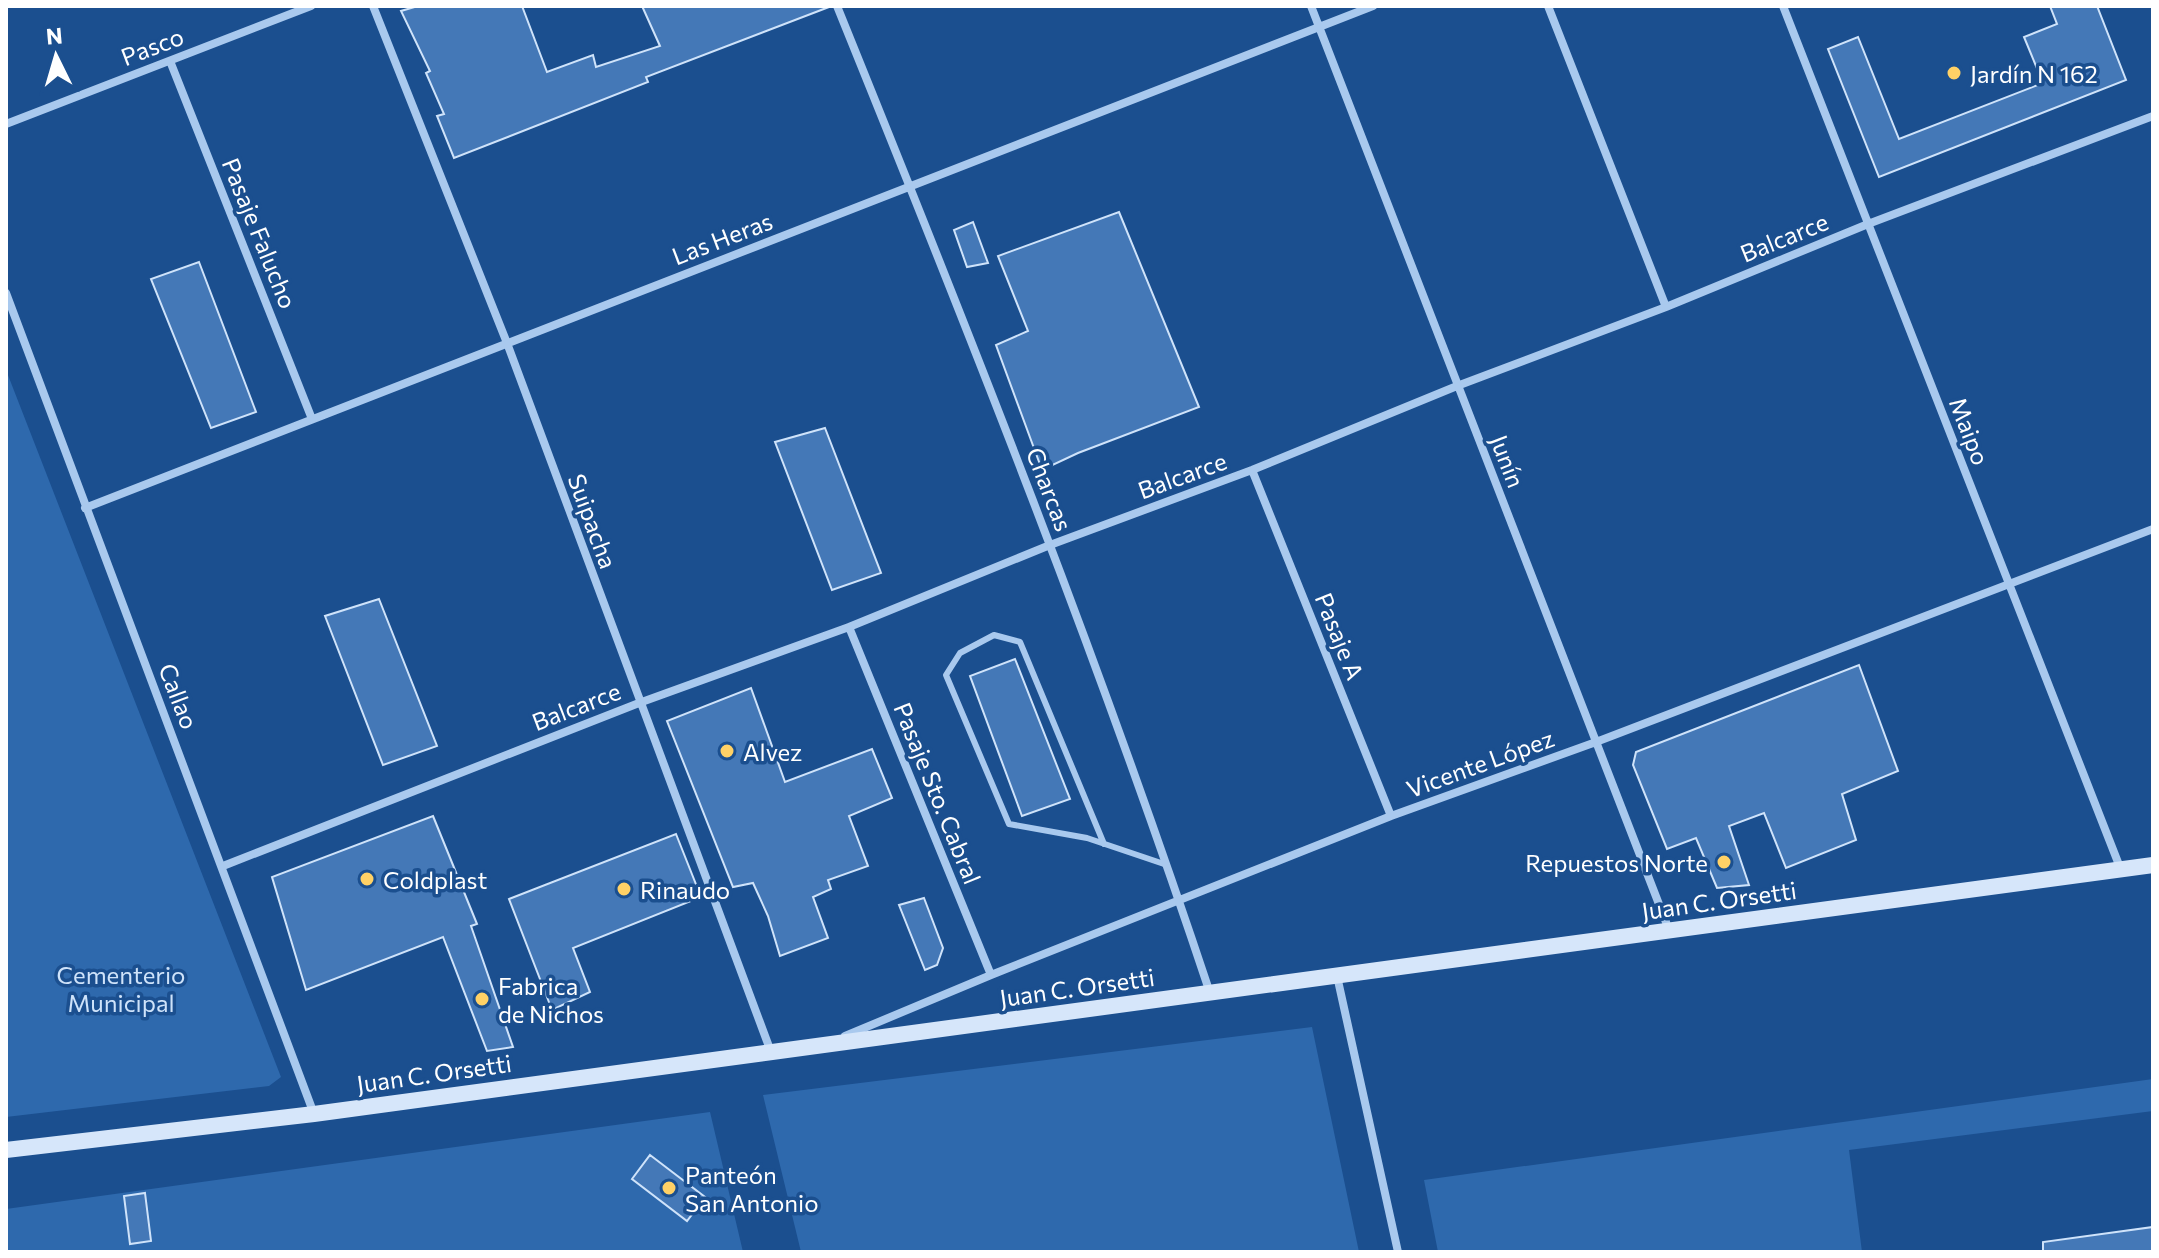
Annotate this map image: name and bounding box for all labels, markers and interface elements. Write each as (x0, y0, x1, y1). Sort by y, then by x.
north arrow (16, 16, 96, 96)
text: N (45, 21, 64, 50)
street label: Pasco (117, 21, 187, 71)
place label: Jardín N 162 (1970, 59, 2098, 88)
marker: Jardín N 162 (1945, 64, 1963, 82)
street label: Pasaje Falucho (217, 154, 303, 312)
street label: Las Heras (668, 206, 776, 270)
street label: Balcarce (1736, 206, 1832, 268)
street label: Maipo (1944, 393, 1996, 469)
street label: Junín (1485, 431, 1531, 491)
street label: Charcas (1021, 443, 1079, 535)
street label: Balcarce (1134, 446, 1230, 504)
street label: Suipacha (563, 470, 623, 572)
street label: Pasaje A (1310, 588, 1370, 684)
street label: Callao (153, 659, 205, 733)
street label: Balcarce (528, 676, 624, 736)
street label: Pasaje Sto. Cabral (888, 698, 988, 888)
street label: Vicente López (1402, 723, 1558, 803)
place label: Alvez (743, 737, 802, 766)
marker: Alvez (718, 742, 736, 760)
place label: Repuestos Norte (1525, 848, 1708, 877)
marker: Repuestos Norte (1715, 853, 1733, 871)
place label: Coldplast (383, 865, 487, 894)
marker: Coldplast (358, 870, 376, 888)
place label: Rinaudo (640, 875, 730, 904)
street label: Juan C. Orsetti (1640, 875, 1798, 925)
marker: Rinaudo (615, 880, 633, 898)
park label: Cementerio Municipal (57, 960, 185, 1017)
street label: Juan C. Orsetti (998, 962, 1156, 1012)
place label: Fabrica de Nichos (498, 971, 604, 1028)
marker: Fabrica de Nichos (473, 990, 491, 1008)
street label: Juan C. Orsetti (355, 1048, 513, 1098)
place label: Panteón San Antonio (685, 1160, 819, 1217)
marker: Panteón San Antonio (660, 1179, 678, 1197)

